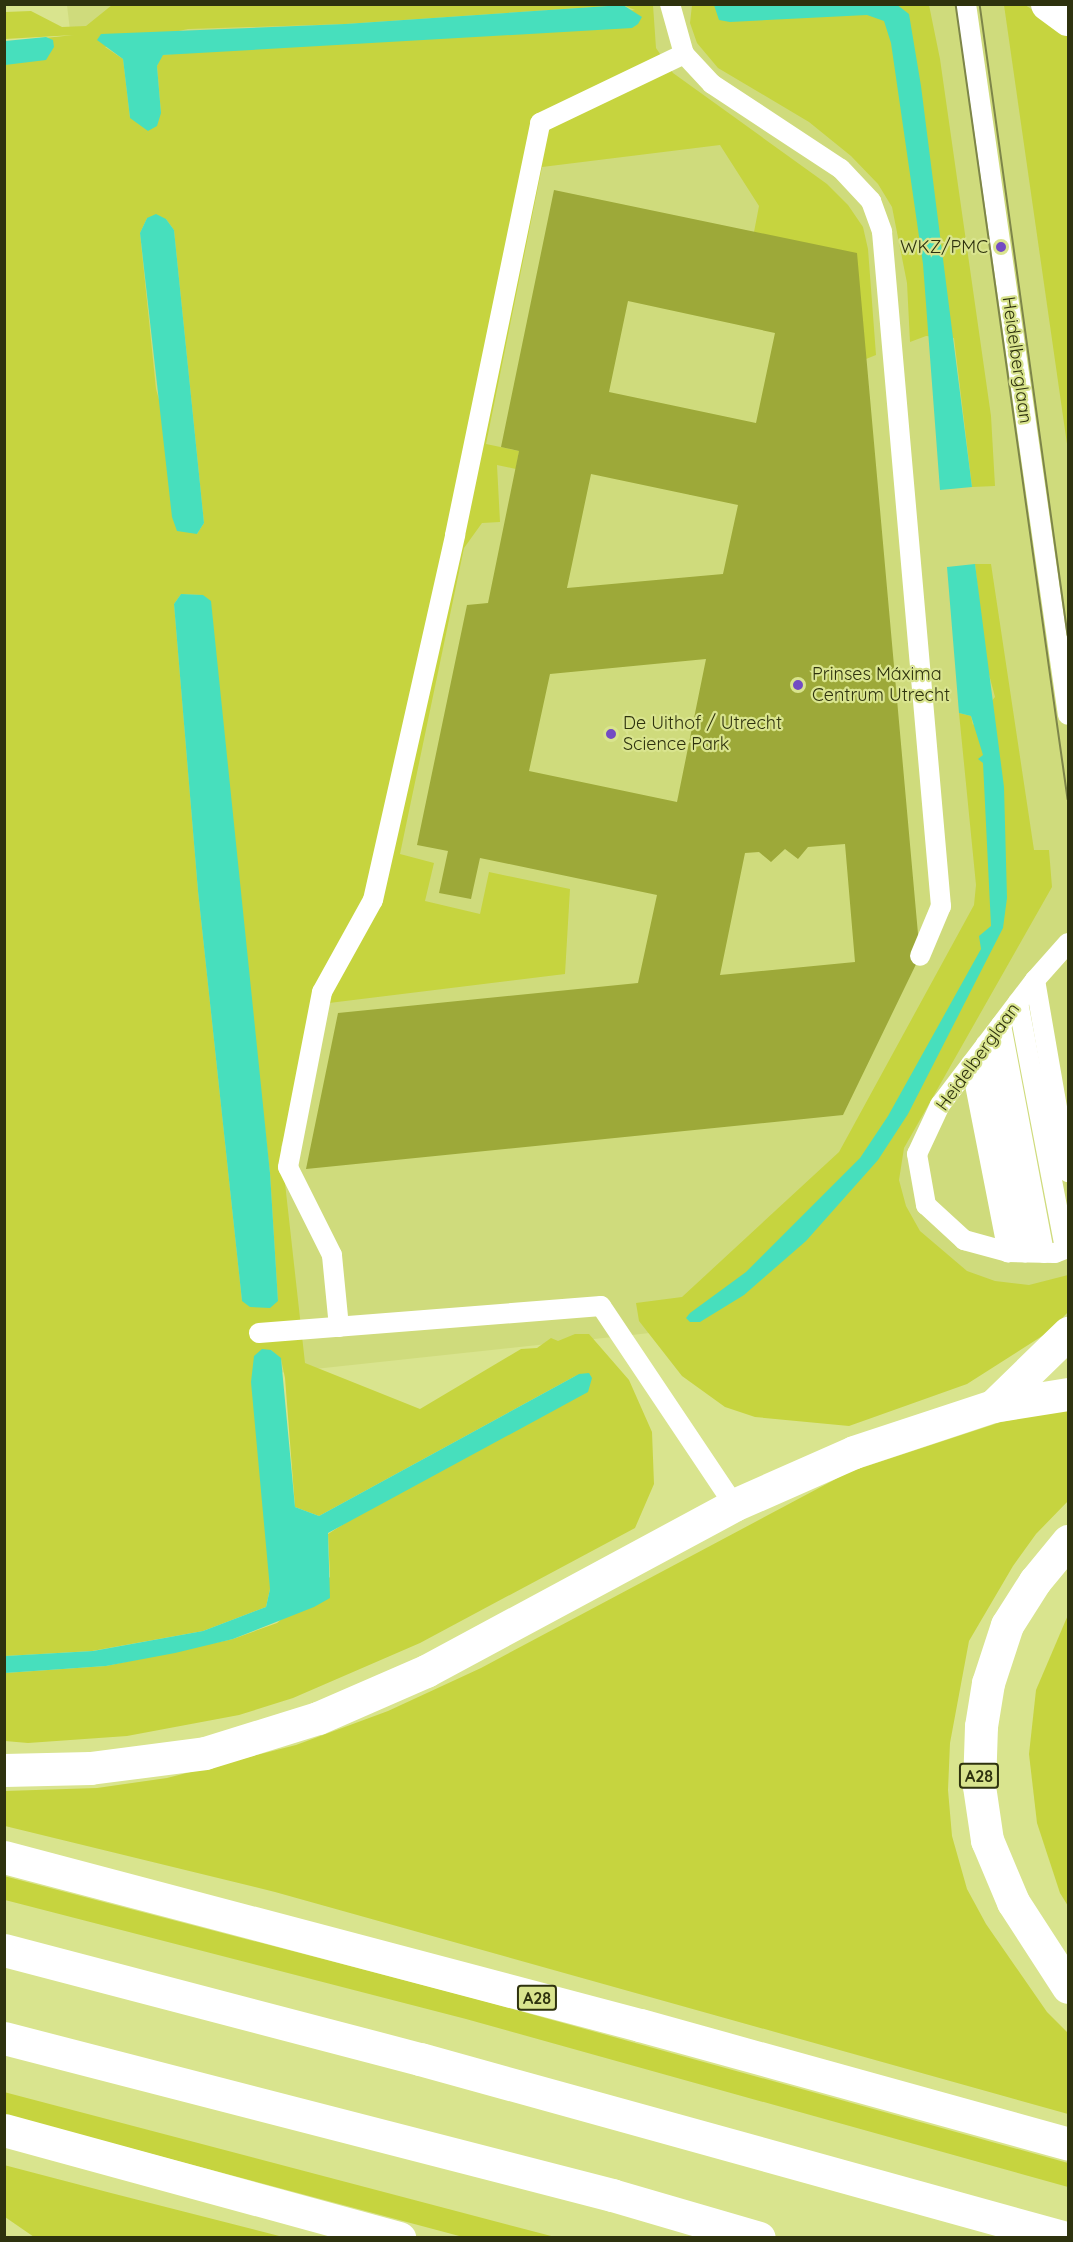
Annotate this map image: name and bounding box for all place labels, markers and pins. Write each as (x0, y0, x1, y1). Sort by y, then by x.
place label: WKZ/PMC (900, 236, 988, 258)
marker: WKZ/PMC (992, 238, 1010, 256)
place label: Prinses Máxima Centrum Utrecht (812, 664, 950, 706)
marker: Prinses Máxima Centrum Utrecht (789, 676, 807, 694)
place label: De Uithof / Utrecht Science Park (623, 713, 782, 756)
marker: De Uithof / Utrecht Science Park (604, 727, 618, 741)

